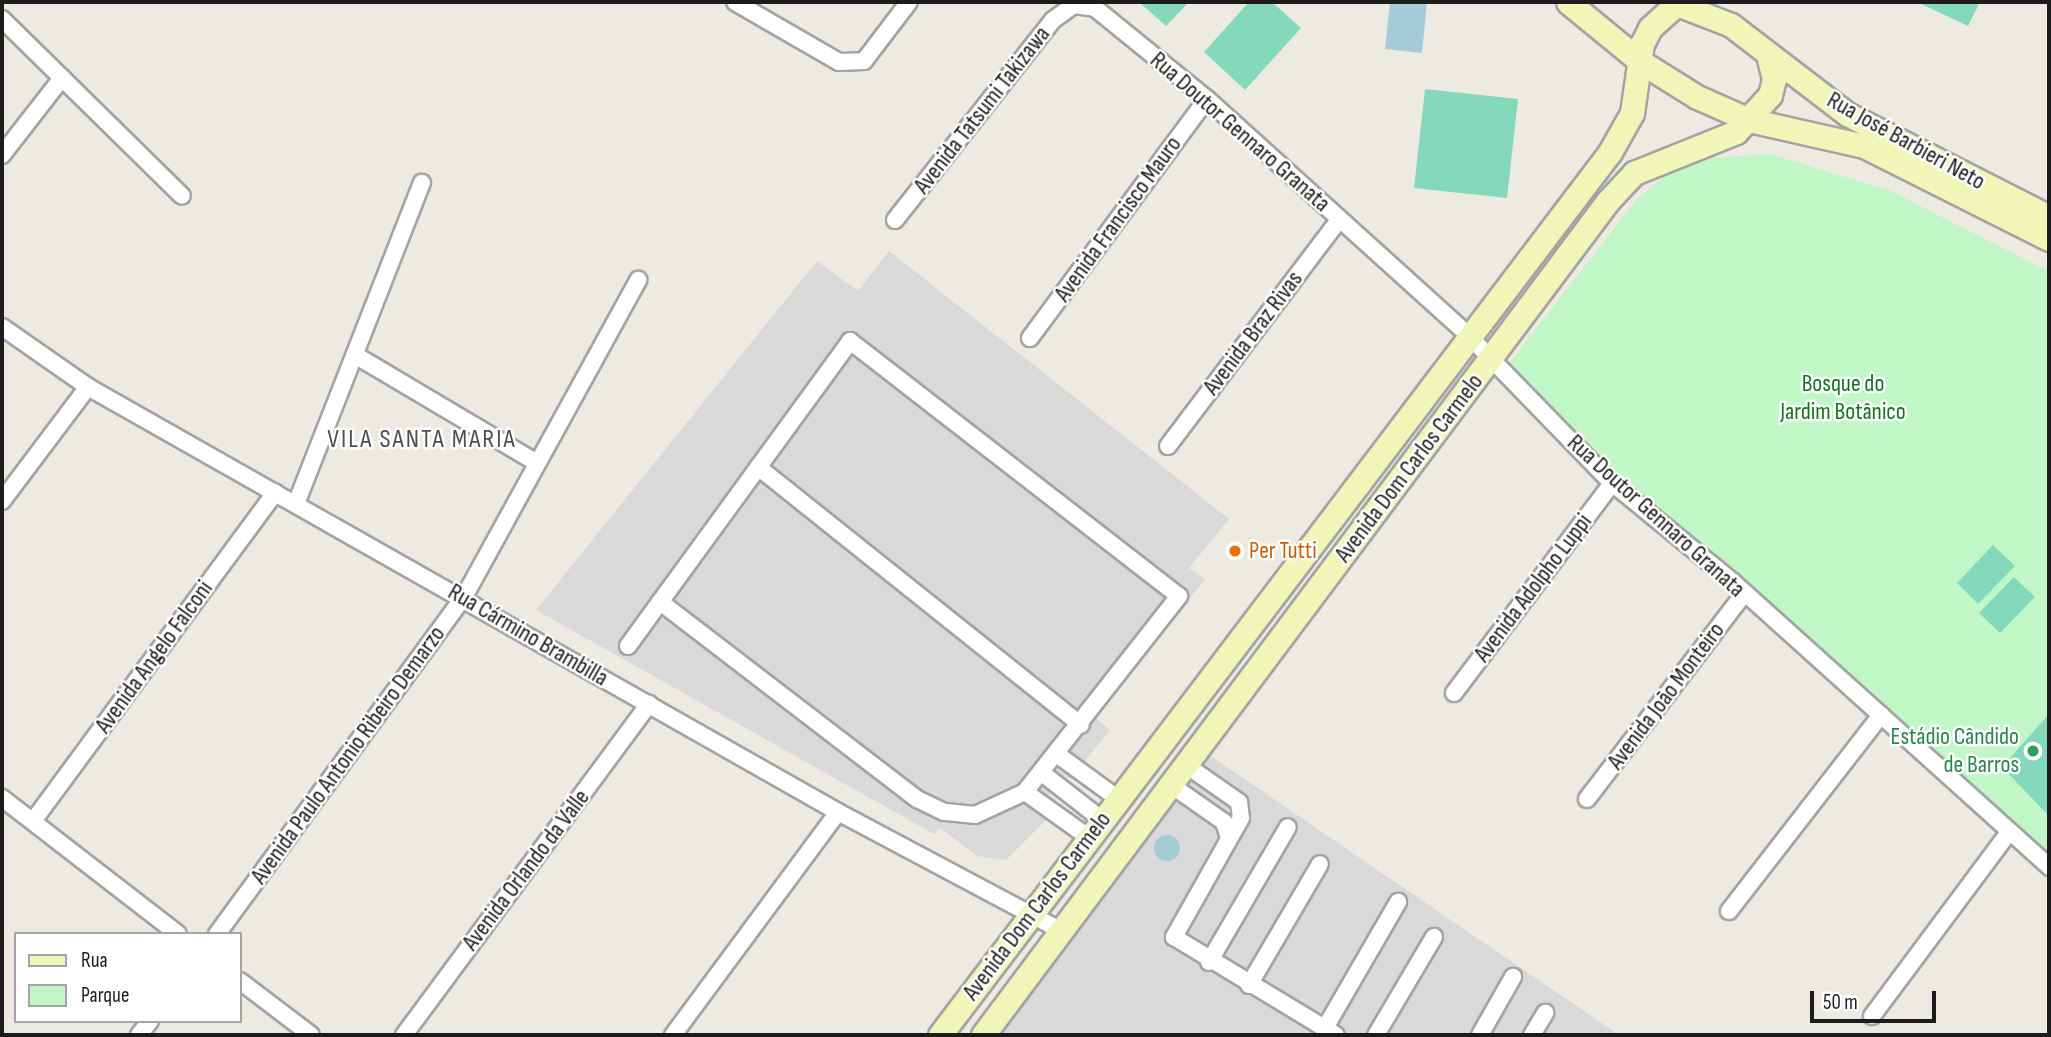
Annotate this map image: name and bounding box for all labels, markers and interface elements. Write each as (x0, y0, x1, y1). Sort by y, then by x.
street label: Avenida Tatsumi Takizawa (908, 21, 1056, 199)
street label: Rua Doutor Gennaro Granata (1144, 46, 1336, 218)
street label: Rua José Barbieri Neto (1822, 86, 1990, 196)
street label: Avenida Francisco Mauro (1048, 131, 1188, 307)
street label: Avenida Braz Rivas (1197, 265, 1309, 401)
street label: Avenida Dom Carlos Carmelo (1329, 368, 1489, 568)
park label: Bosque do Jardim Botânico (1780, 370, 1906, 426)
district label: VILA SANTA MARIA (329, 424, 515, 456)
street label: Rua Doutor Gennaro Granata (1561, 429, 1751, 603)
street label: Avenida Adolpho Luppi (1468, 508, 1598, 668)
place label: Per Tutti (1249, 537, 1317, 565)
marker: Per Tutti (1227, 543, 1243, 559)
street label: Avenida Angelo Falconi (89, 575, 219, 739)
street label: Rua Cármino Brambilla (443, 578, 613, 692)
street label: Avenida João Monteiro (1601, 617, 1731, 775)
street label: Avenida Paulo Antonio Ribeiro Demarzo (245, 620, 451, 890)
place label: Estádio Cândido de Barros (1891, 723, 2019, 779)
marker: Estádio Cândido de Barros (2025, 743, 2041, 759)
street label: Avenida Orlando da Valle (456, 784, 596, 956)
street label: Avenida Dom Carlos Carmelo (957, 806, 1117, 1006)
legend (14, 932, 242, 1023)
text: Rua (81, 948, 108, 973)
scale bar (1813, 978, 1939, 1022)
text: Parque (81, 983, 129, 1008)
text: 50 m (1823, 990, 1858, 1015)

